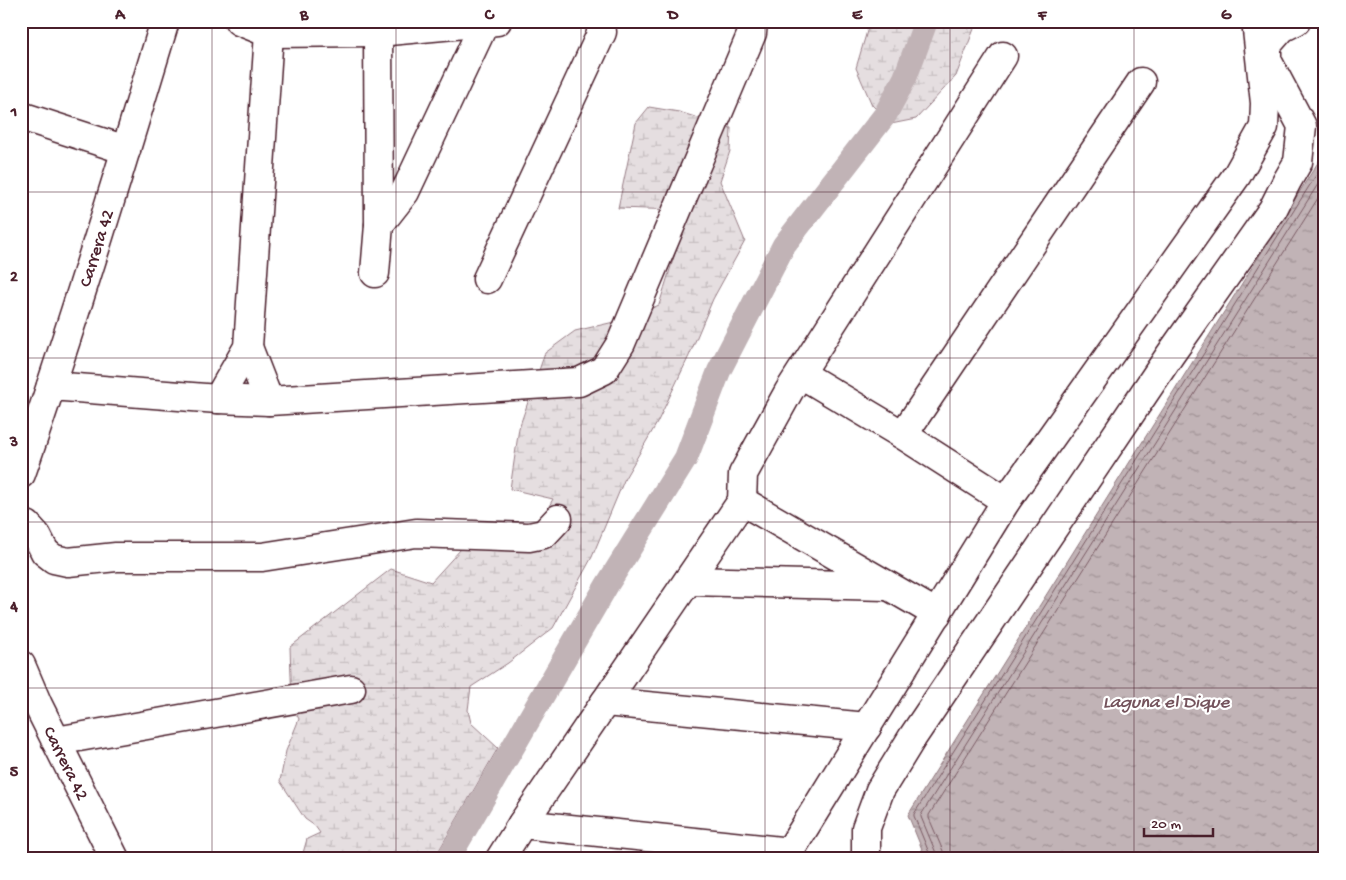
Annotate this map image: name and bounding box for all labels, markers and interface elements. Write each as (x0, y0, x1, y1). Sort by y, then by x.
text: A (114, 7, 126, 26)
text: B (299, 7, 309, 26)
text: C (484, 7, 495, 26)
text: D (666, 7, 679, 26)
text: E (852, 7, 863, 26)
text: F (1037, 7, 1048, 26)
text: G (1221, 7, 1232, 26)
text: 1 (10, 104, 17, 123)
street label: Carrera 42 (76, 207, 120, 290)
text: 2 (10, 269, 18, 288)
text: 3 (9, 434, 18, 453)
text: 4 (9, 599, 18, 618)
water label: Laguna el Dique (1103, 692, 1230, 715)
street label: Carrera 42 (37, 723, 92, 804)
text: 5 (10, 764, 19, 783)
scale bar (1144, 805, 1212, 837)
text: 20 m (1151, 816, 1181, 834)

